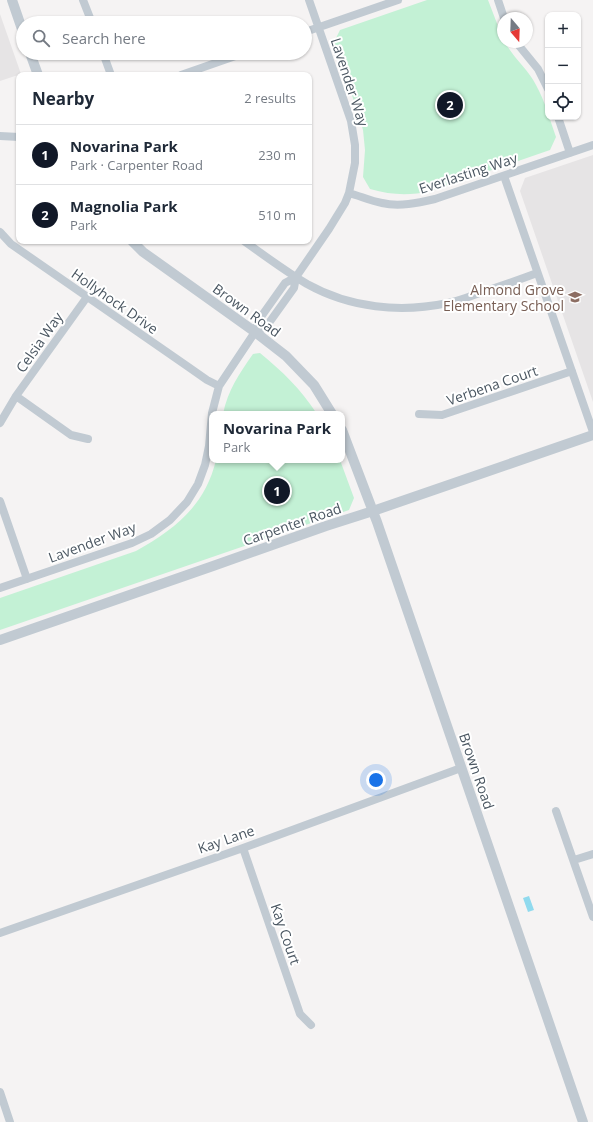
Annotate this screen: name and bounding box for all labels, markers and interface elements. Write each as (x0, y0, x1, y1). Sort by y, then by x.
north arrow (497, 12, 533, 48)
map controls (545, 12, 581, 120)
button: + (545, 12, 581, 48)
search box (16, 16, 312, 60)
icon: search (30, 27, 52, 49)
text: Search here (62, 28, 146, 48)
street label: Lavender Way (327, 35, 374, 130)
button: − (545, 48, 581, 84)
button: locate (545, 84, 581, 120)
text: Nearby (32, 87, 94, 110)
text: 2 results (244, 89, 296, 107)
pin: 2 (437, 90, 463, 120)
text: Novarina Park (70, 136, 178, 156)
text: 1 (41, 146, 49, 164)
text: 230 m (258, 146, 296, 164)
street label: Everlasting Way (416, 148, 521, 198)
text: Park · Carpenter Road (70, 156, 203, 174)
text: Magnolia Park (70, 196, 178, 216)
text: 2 (41, 206, 49, 224)
text: 510 m (258, 206, 296, 224)
text: Park (70, 216, 97, 234)
street label: Hollyhock Drive (68, 264, 162, 338)
street label: Brown Road (209, 279, 285, 341)
place label: Almond Grove Elementary School (443, 280, 564, 315)
school or university icon: Almond Grove Elementary School (567, 289, 583, 305)
street label: Celsia Way (11, 307, 67, 376)
street label: Verbena Court (444, 361, 540, 409)
popup (209, 411, 345, 463)
text: Novarina Park (223, 418, 331, 438)
text: Park (223, 438, 250, 456)
pin: 1 (264, 476, 290, 506)
street label: Carpenter Road (240, 498, 344, 550)
street label: Lavender Way (46, 517, 139, 567)
street label: Brown Road (455, 730, 499, 812)
your location (366, 770, 386, 790)
street label: Kay Lane (195, 820, 257, 858)
street label: Kay Court (267, 901, 305, 967)

